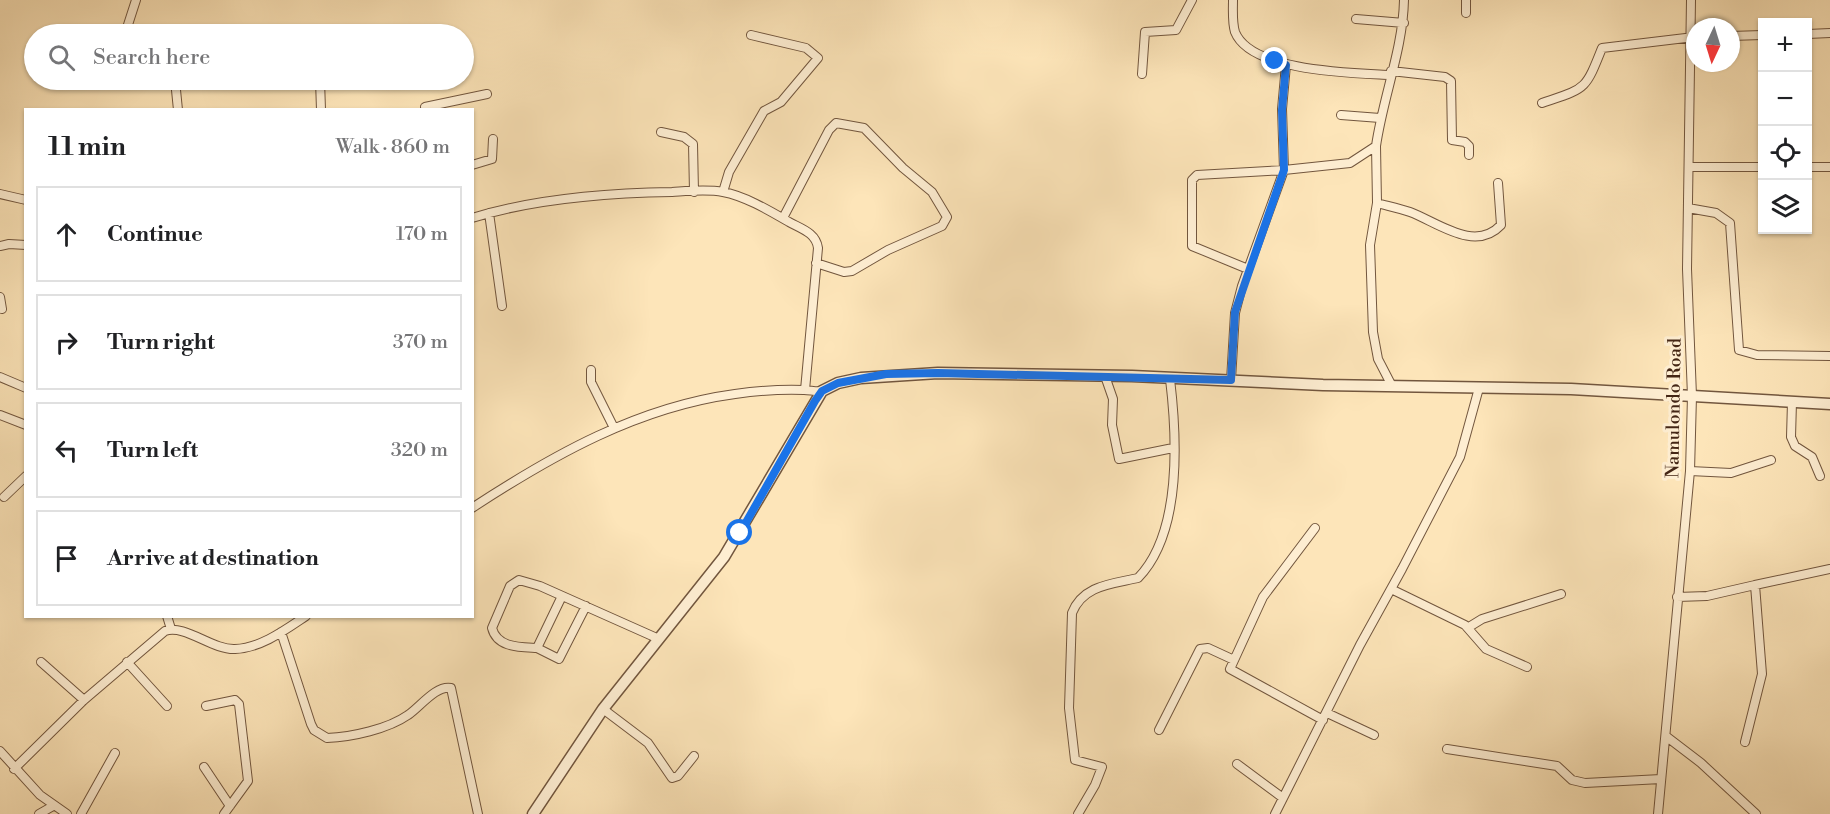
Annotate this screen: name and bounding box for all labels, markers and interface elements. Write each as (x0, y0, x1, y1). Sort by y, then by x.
north arrow (1686, 18, 1740, 72)
map controls (1758, 18, 1812, 234)
button: + (1758, 18, 1812, 72)
search box (24, 24, 474, 90)
icon: search (45, 41, 78, 74)
text: Search here (93, 44, 210, 71)
route end (1261, 47, 1287, 73)
button: − (1758, 72, 1812, 126)
button: locate (1758, 126, 1812, 180)
text: 11 min (48, 131, 126, 163)
text: Walk · 860 m (336, 135, 450, 160)
button: layers (1758, 180, 1812, 234)
icon: ahead (50, 218, 83, 251)
text: Continue (107, 221, 203, 248)
text: 170 m (396, 222, 448, 247)
icon: right (50, 326, 83, 359)
text: Turn right (107, 329, 215, 356)
text: 370 m (393, 330, 448, 355)
street label: Namulondo Road (1661, 337, 1687, 478)
icon: left (50, 434, 83, 467)
text: Turn left (107, 437, 198, 464)
text: 320 m (391, 438, 448, 463)
route start (726, 519, 752, 545)
icon: arrive (50, 542, 83, 575)
text: Arrive at destination (107, 545, 319, 572)

